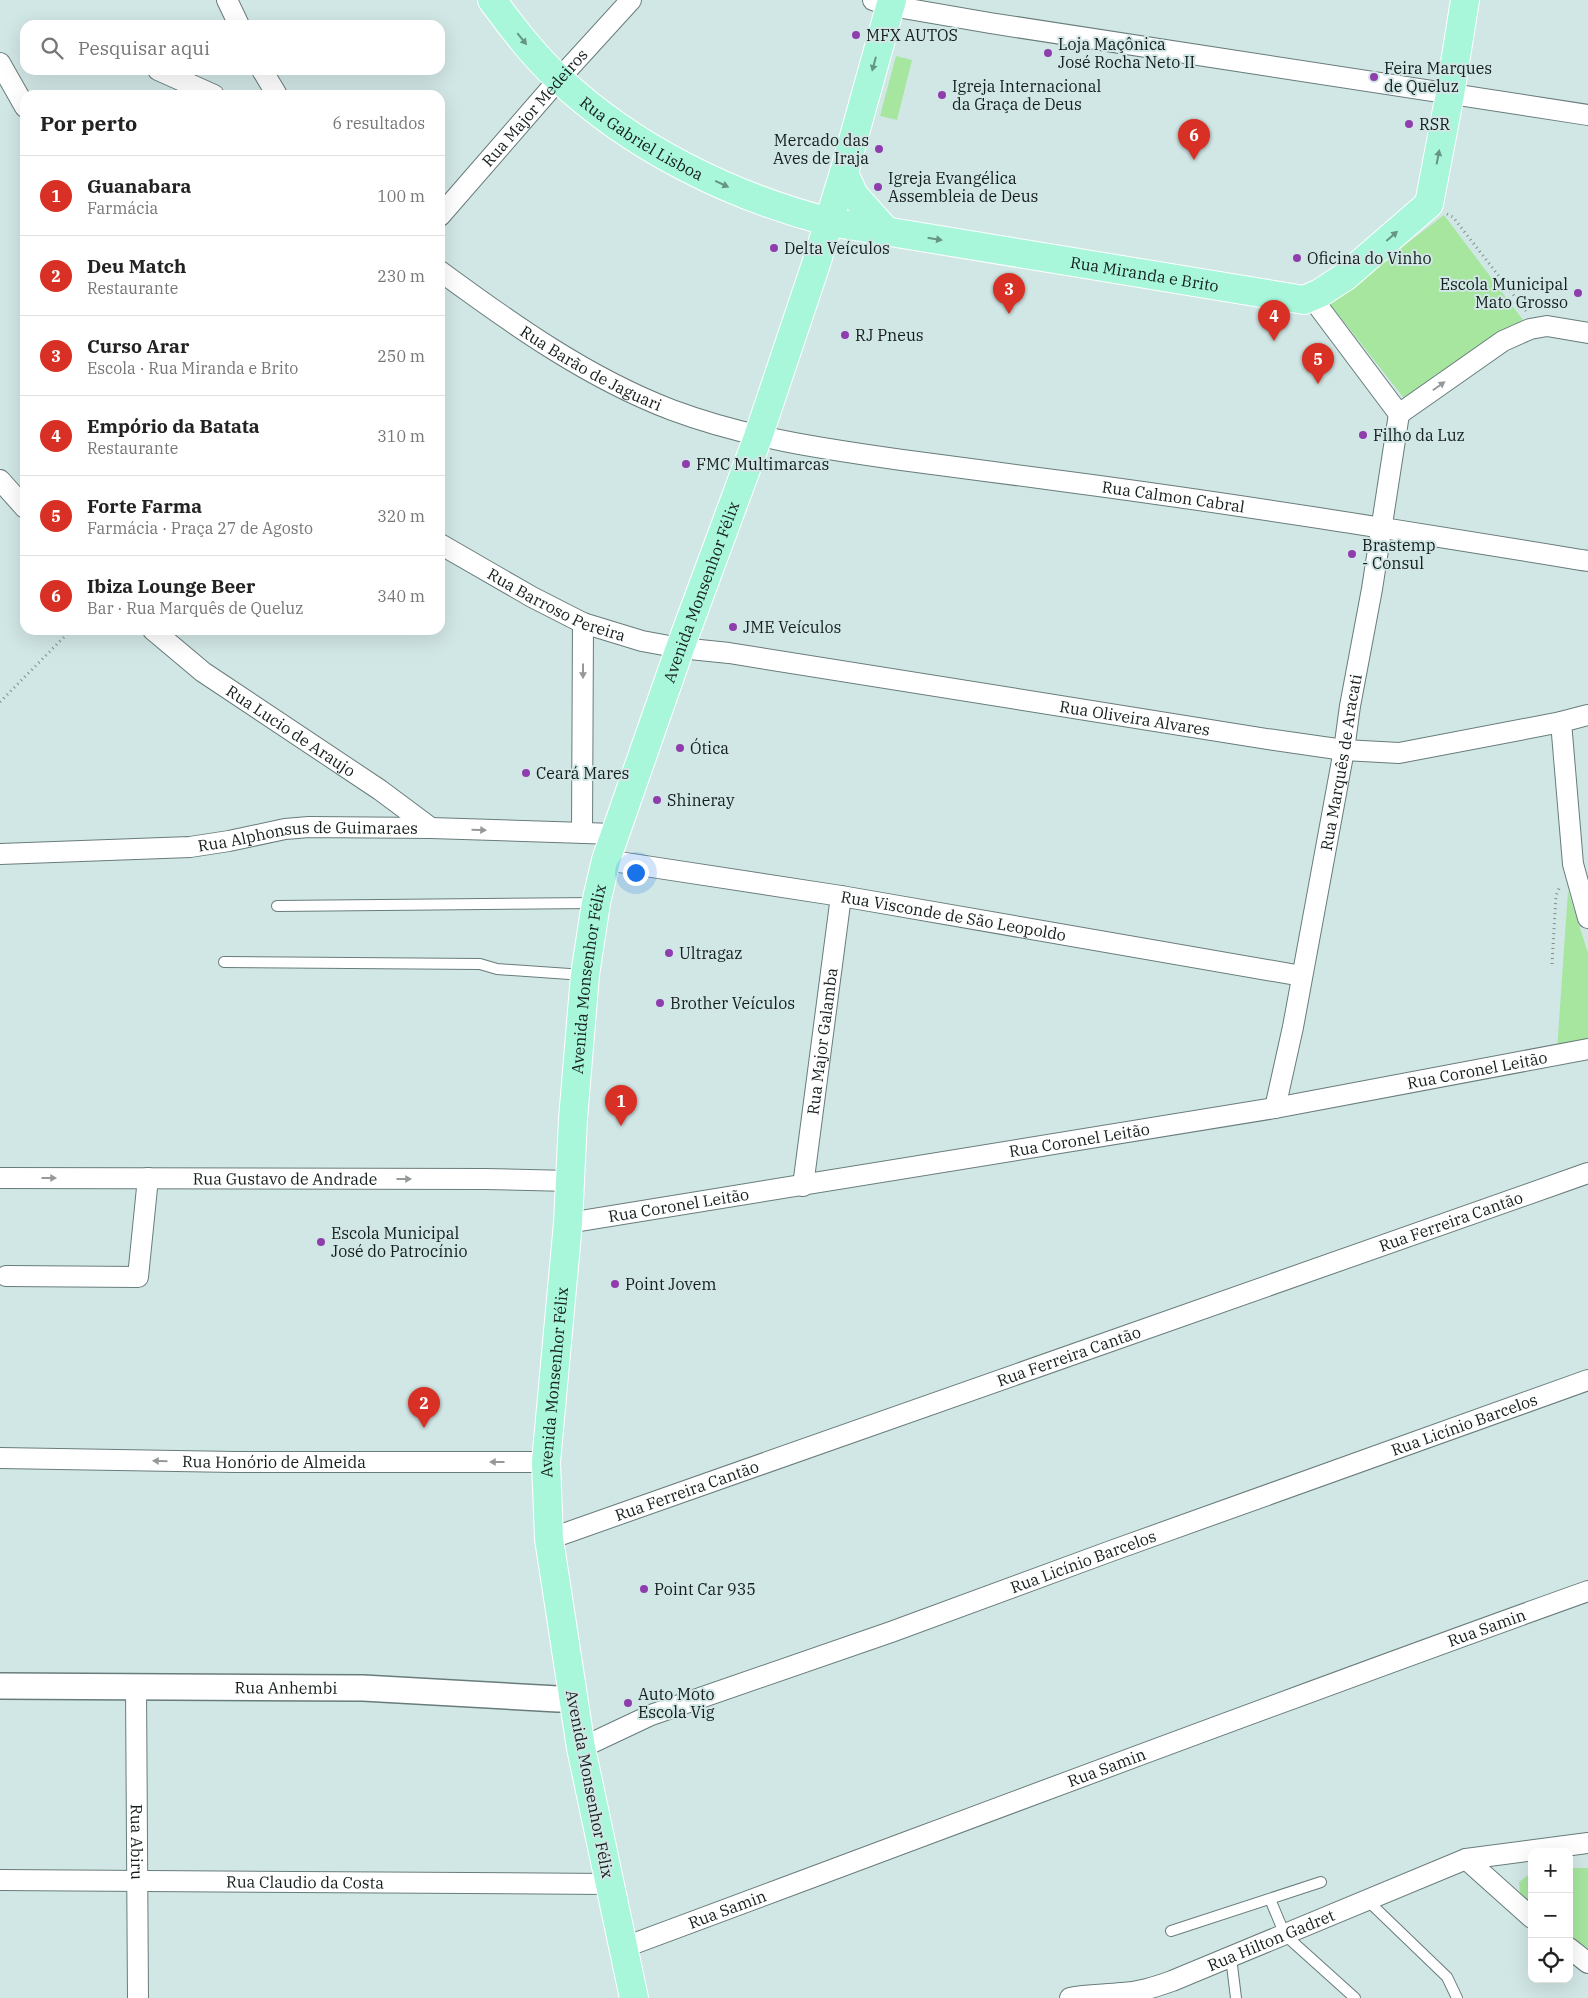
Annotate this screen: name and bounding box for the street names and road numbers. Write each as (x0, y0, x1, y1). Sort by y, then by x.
street label: Rua Major Medeiros (478, 44, 592, 171)
street label: Rua Gabriel Lisboa (576, 92, 707, 185)
street label: Rua Miranda e Brito (1069, 252, 1220, 296)
street label: Rua Barão de Jaguari (517, 321, 665, 415)
street label: Rua Calmon Cabral (1101, 477, 1246, 517)
street label: Avenida Monsenhor Félix (659, 499, 743, 685)
street label: Rua Barroso Pereira (484, 563, 628, 646)
street label: Rua Marquês de Aracati (1316, 672, 1366, 852)
street label: Rua Lucio de Araujo (223, 680, 359, 781)
street label: Rua Oliveira Alvares (1058, 696, 1212, 740)
street label: Rua Alphonsus de Guimaraes (196, 817, 418, 856)
street label: Avenida Monsenhor Félix (567, 882, 610, 1075)
street label: Rua Visconde de São Leopoldo (839, 886, 1068, 945)
street label: Rua Major Galamba (802, 966, 842, 1116)
street label: Rua Coronel Leitão (1405, 1047, 1549, 1093)
street label: Rua Coronel Leitão (1007, 1119, 1151, 1161)
street label: Rua Gustavo de Andrade (193, 1168, 377, 1189)
street label: Rua Coronel Leitão (607, 1184, 750, 1226)
street label: Rua Ferreira Cantão (1376, 1187, 1525, 1256)
street label: Avenida Monsenhor Félix (536, 1286, 572, 1478)
street label: Rua Ferreira Cantão (994, 1321, 1143, 1390)
street label: Rua Licínio Barcelos (1388, 1389, 1540, 1460)
street label: Rua Honório de Almeida (182, 1451, 366, 1472)
street label: Rua Ferreira Cantão (612, 1456, 761, 1525)
street label: Rua Licínio Barcelos (1007, 1526, 1159, 1597)
street label: Rua Samin (1445, 1604, 1529, 1651)
street label: Rua Anhembi (235, 1677, 337, 1698)
street label: Avenida Monsenhor Félix (562, 1688, 618, 1880)
street label: Rua Samin (1065, 1744, 1148, 1791)
street label: Rua Abiru (127, 1804, 147, 1880)
street label: Rua Claudio da Costa (226, 1871, 384, 1893)
street label: Rua Samin (685, 1885, 769, 1933)
street label: Rua Hilton Gadret (1204, 1905, 1338, 1975)

